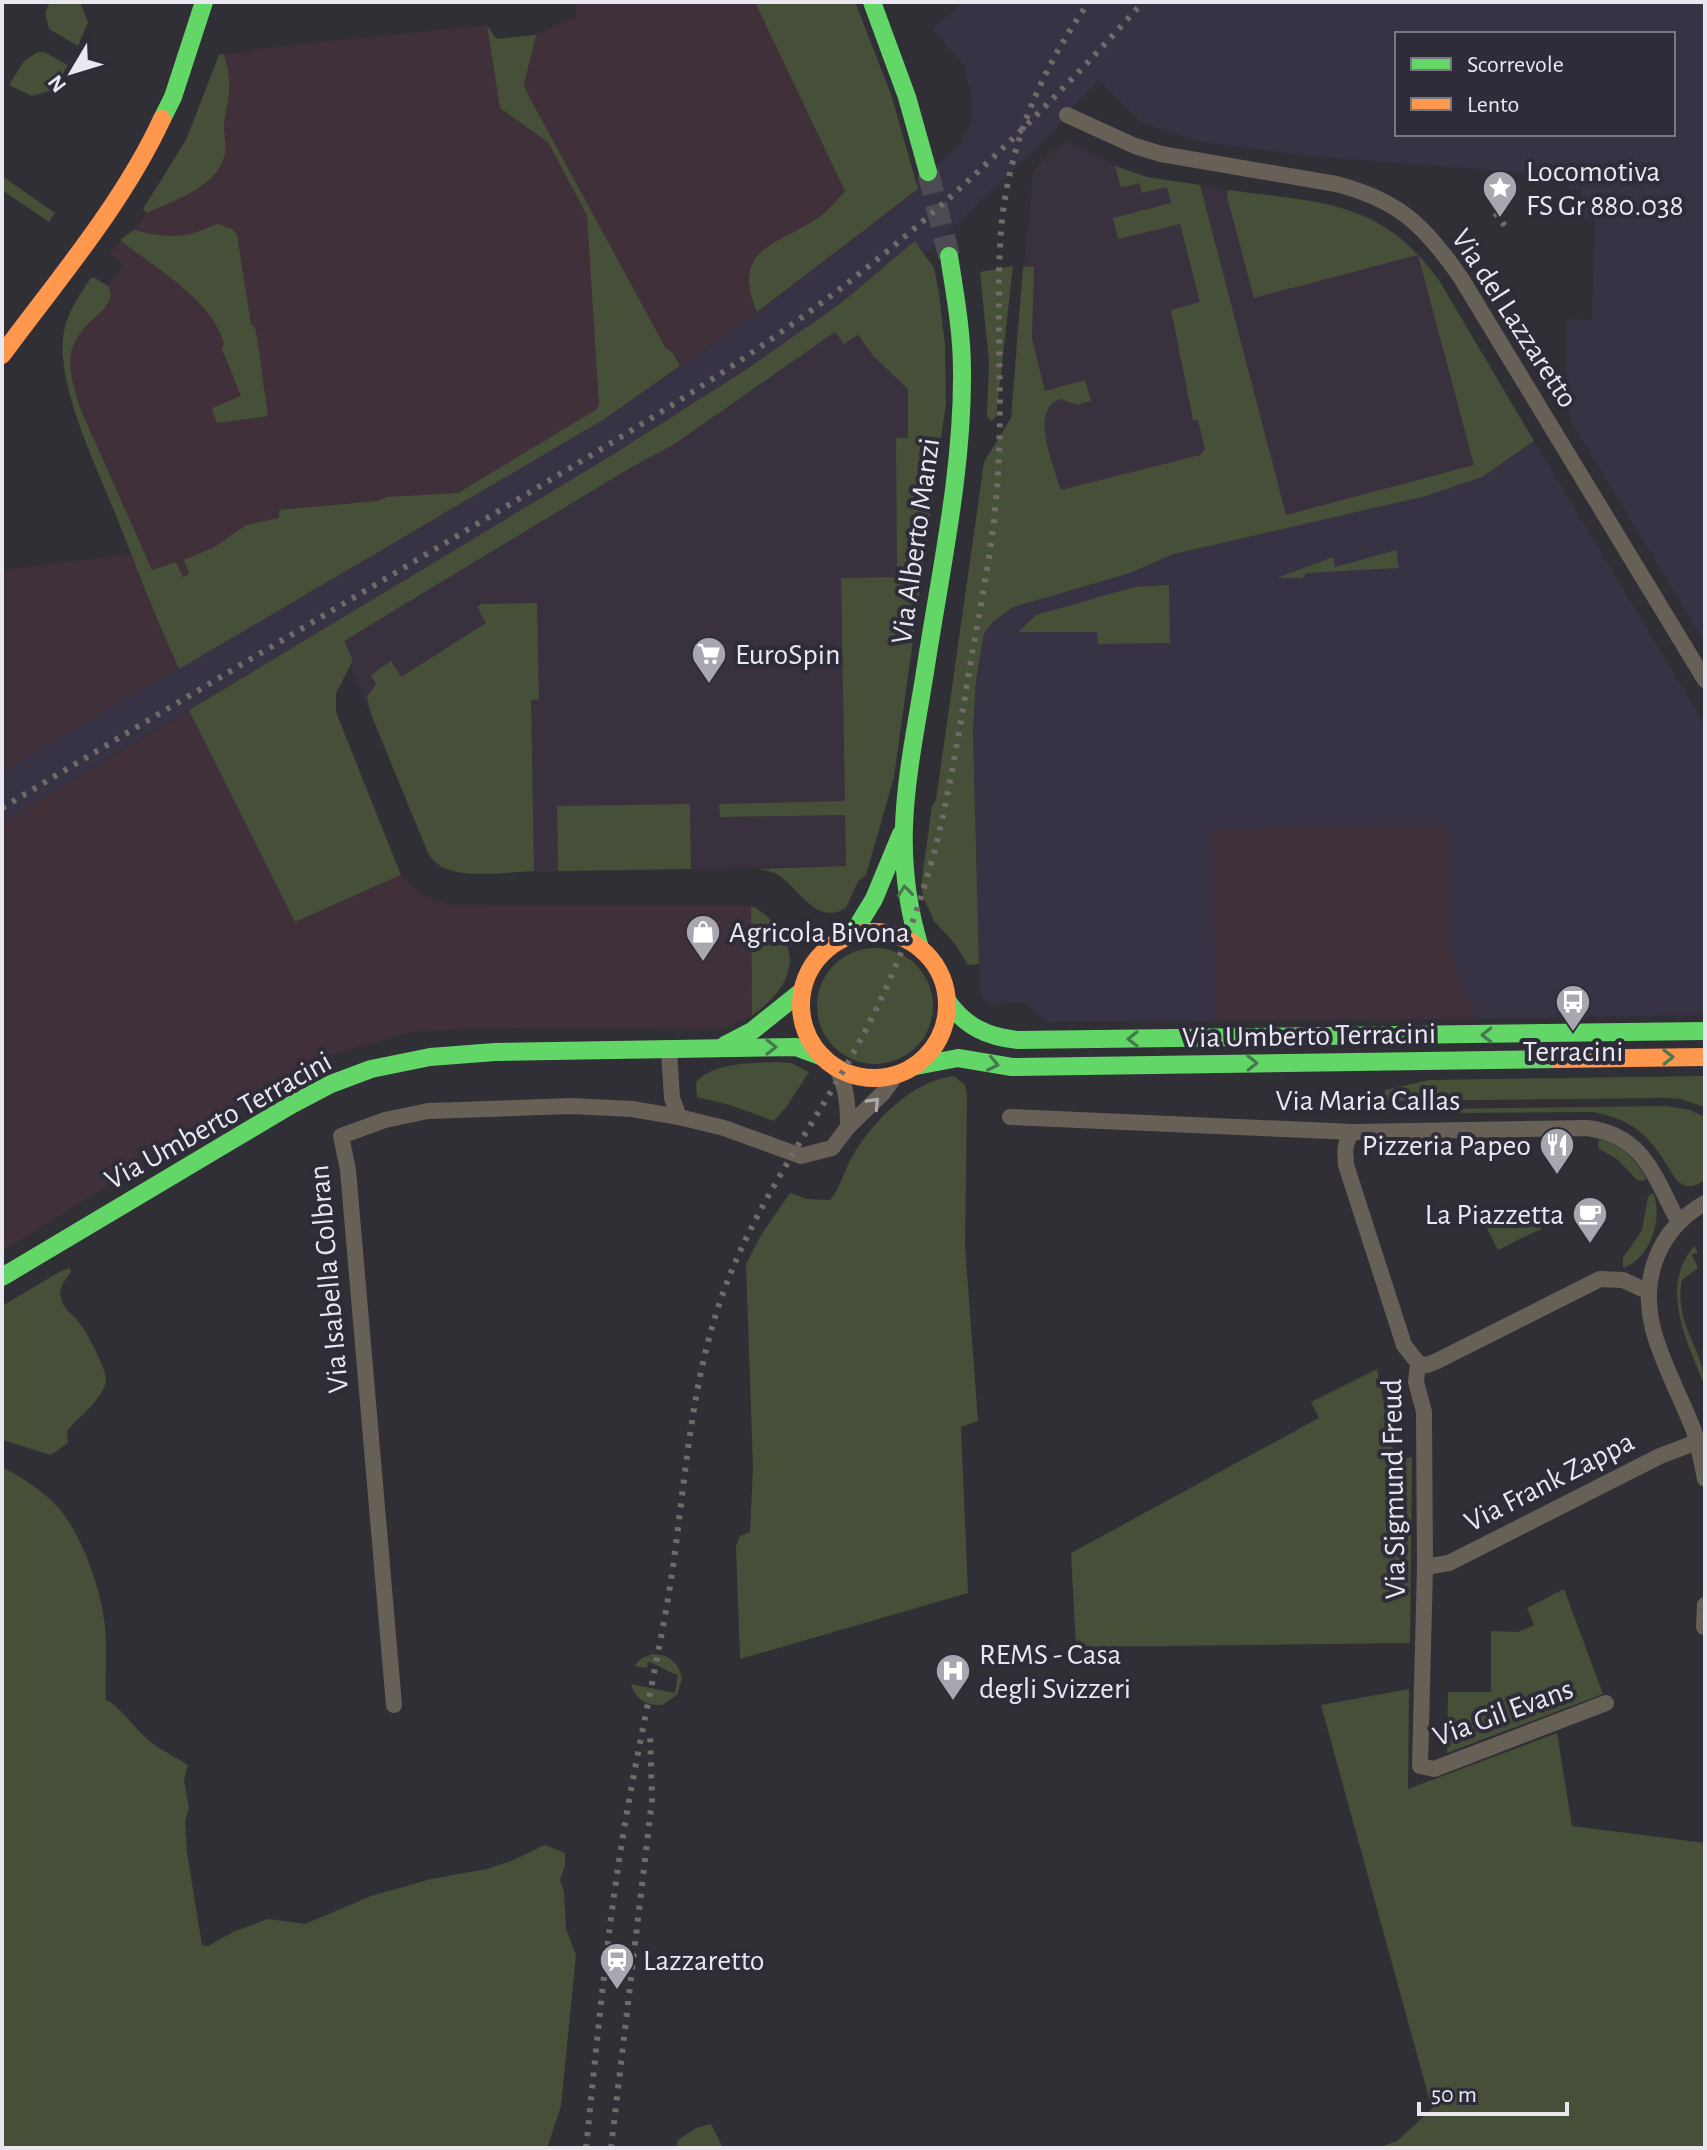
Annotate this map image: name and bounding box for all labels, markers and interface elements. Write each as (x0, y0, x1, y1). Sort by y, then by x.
north arrow (32, 32, 112, 112)
legend (1395, 32, 1675, 136)
text: Scorrevole (1467, 53, 1564, 77)
text: N (44, 71, 70, 96)
text: Lento (1467, 93, 1519, 117)
place label: Locomotiva FS Gr 880.038 (1526, 157, 1684, 221)
place icon: Locomotiva FS Gr 880.038 (1481, 169, 1519, 219)
street label: Via del Lazzaretto (1445, 224, 1583, 413)
street label: Via Alberto Manzi (887, 436, 945, 646)
supermarket icon: EuroSpin (690, 635, 728, 685)
place label: EuroSpin (735, 640, 840, 670)
one-way arrow (896, 884, 913, 897)
shop icon: Agricola Bivona (684, 913, 722, 963)
place label: Agricola Bivona (729, 918, 910, 948)
bus stop icon: Terracini (1554, 983, 1592, 1033)
street label: Via Umberto Terracini (1182, 1019, 1436, 1053)
one-way arrow (1480, 1026, 1493, 1043)
one-way arrow (1126, 1030, 1139, 1047)
place label: Terracini (1522, 1037, 1624, 1067)
one-way arrow (765, 1038, 778, 1056)
street label: Via Umberto Terracini (100, 1046, 337, 1196)
one-way arrow (1662, 1048, 1675, 1066)
one-way arrow (986, 1054, 999, 1071)
one-way arrow (1246, 1055, 1259, 1072)
street label: Via Maria Callas (1276, 1086, 1460, 1116)
one-way arrow (864, 1098, 879, 1112)
restaurant icon: Pizzeria Papeo (1538, 1126, 1576, 1176)
place label: Pizzeria Papeo (1362, 1131, 1531, 1161)
street label: Via Isabella Colbran (304, 1164, 354, 1394)
cafe icon: La Piazzetta (1571, 1195, 1609, 1245)
place label: La Piazzetta (1425, 1200, 1564, 1230)
street label: Via Sigmund Freud (1377, 1379, 1411, 1599)
street label: Via Frank Zappa (1460, 1426, 1639, 1537)
place label: REMS - Casa degli Svizzeri (979, 1640, 1131, 1704)
hospital icon: REMS - Casa degli Svizzeri (934, 1652, 972, 1702)
street label: Via Gil Evans (1429, 1674, 1577, 1752)
station icon: Lazzaretto (598, 1941, 636, 1991)
place label: Lazzaretto (643, 1946, 765, 1976)
scale bar (1419, 2066, 1567, 2116)
text: 50 m (1431, 2083, 1477, 2107)

